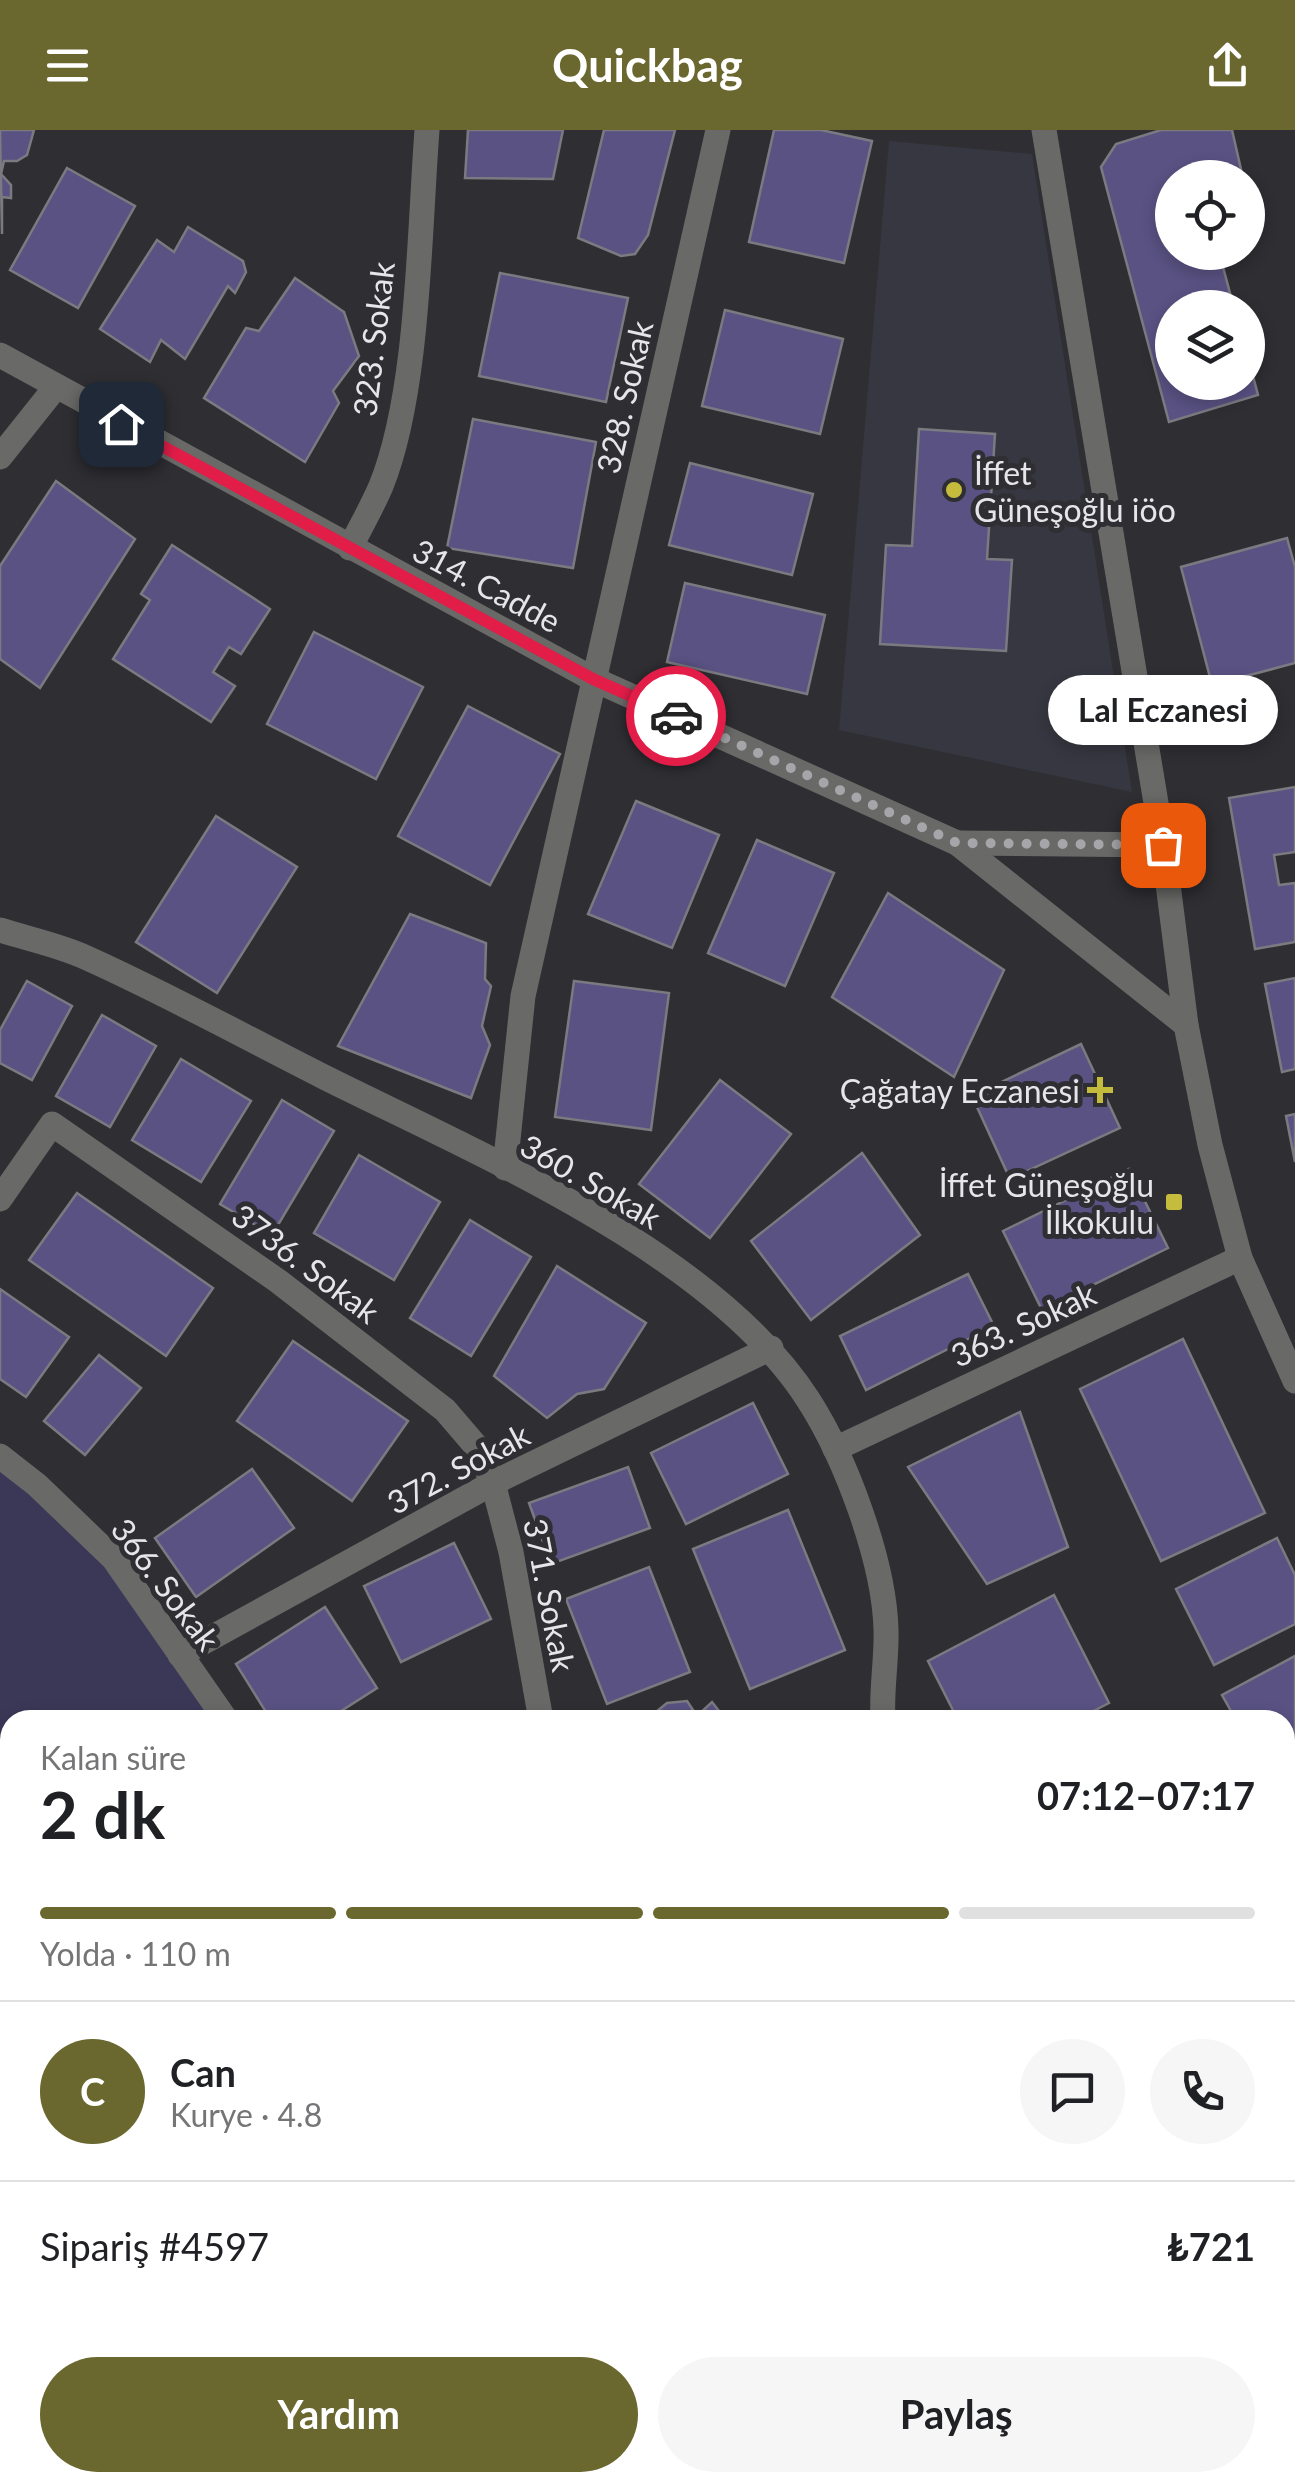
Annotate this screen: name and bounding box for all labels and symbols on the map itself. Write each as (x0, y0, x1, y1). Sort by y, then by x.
street label: 323. Sokak (344, 259, 402, 418)
street label: 328. Sokak (588, 316, 661, 477)
pin (79, 382, 164, 467)
place label: İffet Güneşoğlu iöo (974, 453, 1176, 529)
marker: İffet Güneşoğlu iöo (943, 479, 965, 501)
street label: 314. Cadde (407, 530, 567, 640)
courier (626, 666, 726, 766)
callout: Lal Eczanesi (1048, 675, 1278, 745)
pin (1121, 803, 1206, 888)
place label: Çağatay Eczanesi (840, 1071, 1080, 1110)
marker: Çağatay Eczanesi (1089, 1079, 1111, 1101)
street label: 360. Sokak (514, 1125, 669, 1237)
place label: İffet Güneşoğlu İlkokulu (939, 1165, 1154, 1241)
marker: İffet Güneşoğlu İlkokulu (1163, 1191, 1185, 1213)
street label: 3736. Sokak (225, 1195, 388, 1331)
street label: 363. Sokak (944, 1273, 1102, 1374)
street label: 372. Sokak (380, 1414, 536, 1522)
street label: 366. Sokak (104, 1510, 229, 1658)
street label: 371. Sokak (516, 1515, 584, 1676)

